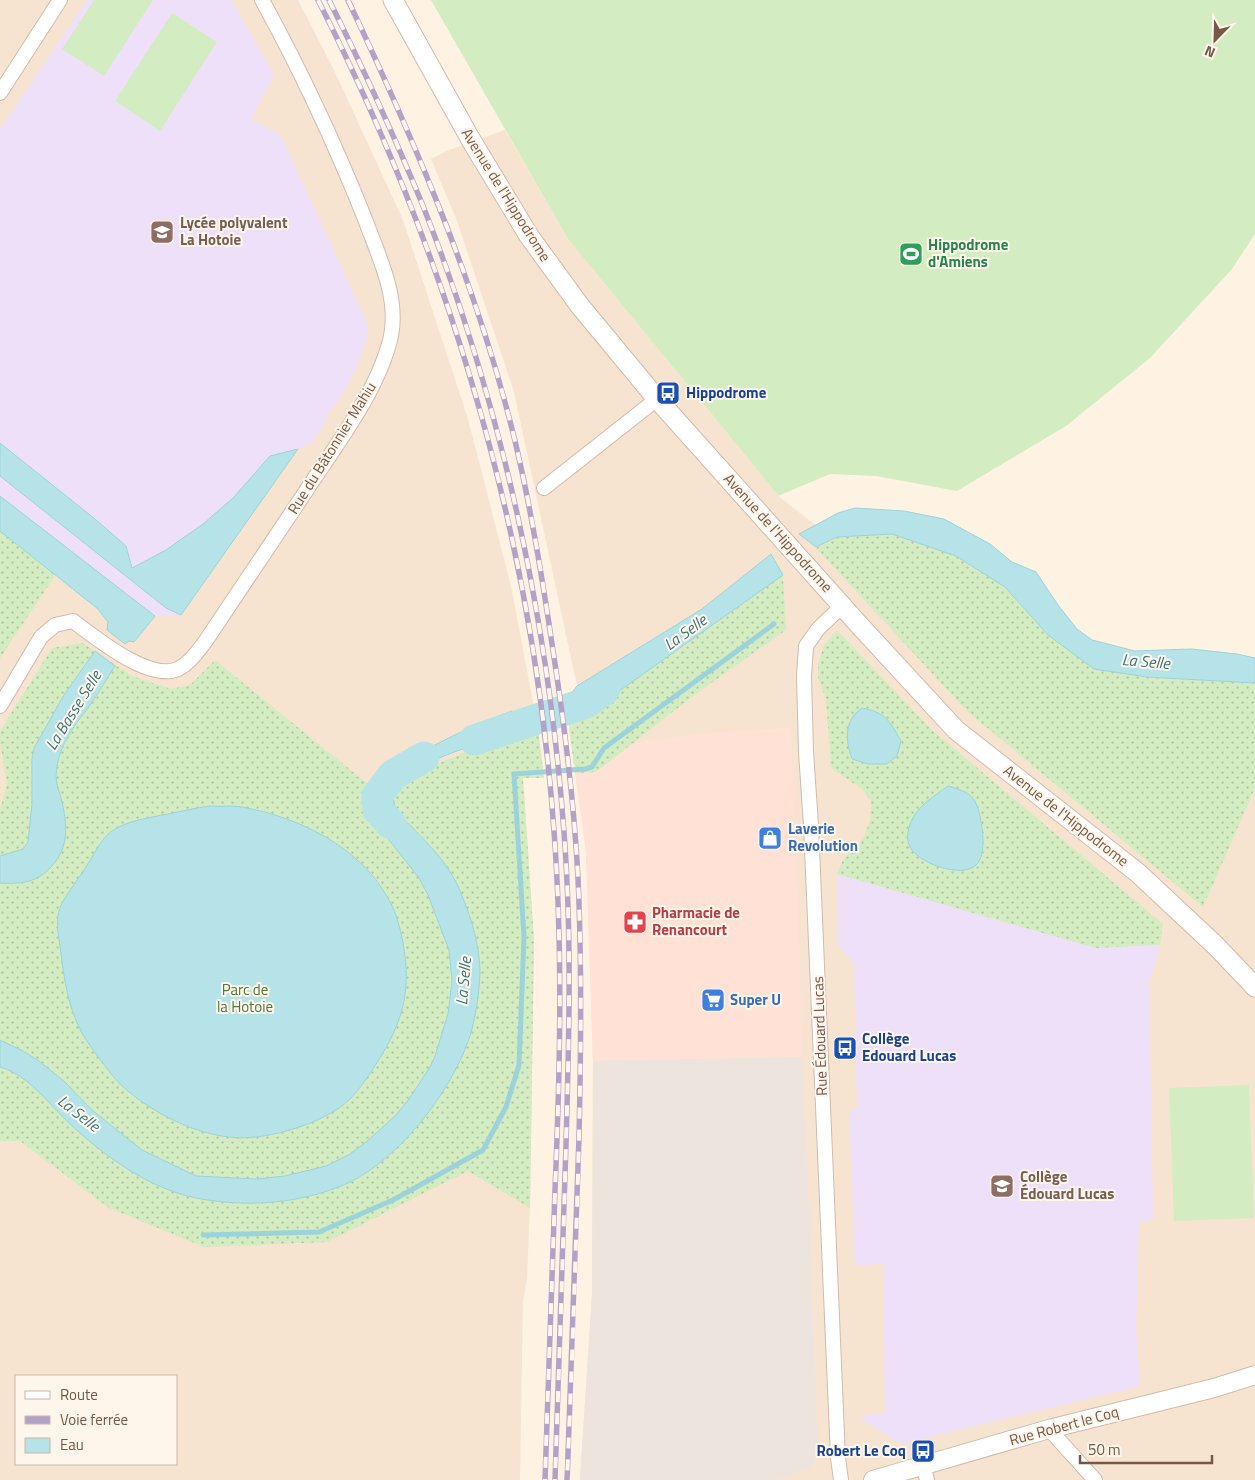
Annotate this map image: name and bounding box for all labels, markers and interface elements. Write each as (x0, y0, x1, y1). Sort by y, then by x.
north arrow (1190, 15, 1240, 65)
text: N (1201, 41, 1218, 64)
street label: Avenue de l'Hippodrome (456, 123, 557, 266)
place label: Lycée polyvalent La Hotoie (180, 211, 288, 251)
school or university icon: Lycée polyvalent La Hotoie (149, 219, 175, 245)
place label: Hippodrome d'Amiens (928, 233, 1009, 273)
sports icon: Hippodrome d'Amiens (898, 241, 924, 267)
street label: Rue du Bâtonnier Mahiu (282, 377, 382, 518)
bus stop icon: Hippodrome (655, 380, 681, 406)
place label: Hippodrome (686, 381, 767, 404)
street label: Avenue de l'Hippodrome (718, 468, 838, 598)
water label: La Selle (659, 607, 713, 656)
water label: La Selle (1121, 647, 1173, 675)
water label: La Basse Selle (39, 664, 108, 754)
street label: Avenue de l'Hippodrome (999, 759, 1134, 872)
place label: Laverie Revolution (788, 817, 858, 857)
shop icon: Laverie Revolution (757, 825, 783, 851)
place label: Pharmacie de Renancourt (652, 901, 740, 941)
pharmacy icon: Pharmacie de Renancourt (622, 909, 648, 935)
water label: La Selle (449, 954, 477, 1006)
street label: Rue Édouard Lucas (806, 976, 833, 1096)
park label: Parc de la Hotoie (217, 978, 273, 1018)
supermarket icon: Super U (700, 987, 726, 1013)
place label: Super U (730, 988, 781, 1011)
place label: Collège Edouard Lucas (862, 1027, 956, 1067)
bus stop icon: Collège Edouard Lucas (832, 1035, 858, 1061)
water label: La Selle (53, 1089, 107, 1138)
place label: Collège Édouard Lucas (1020, 1165, 1114, 1205)
school or university icon: Collège Édouard Lucas (989, 1173, 1015, 1199)
legend (15, 1375, 178, 1465)
text: Route (60, 1383, 98, 1406)
street label: Rue Robert le Coq (1007, 1400, 1121, 1451)
text: Voie ferrée (60, 1408, 128, 1431)
scale bar (1080, 1432, 1212, 1464)
text: Eau (60, 1433, 84, 1456)
bus stop icon: Robert Le Coq (910, 1438, 936, 1464)
text: 50 m (1088, 1438, 1121, 1461)
place label: Robert Le Coq (817, 1439, 906, 1462)

